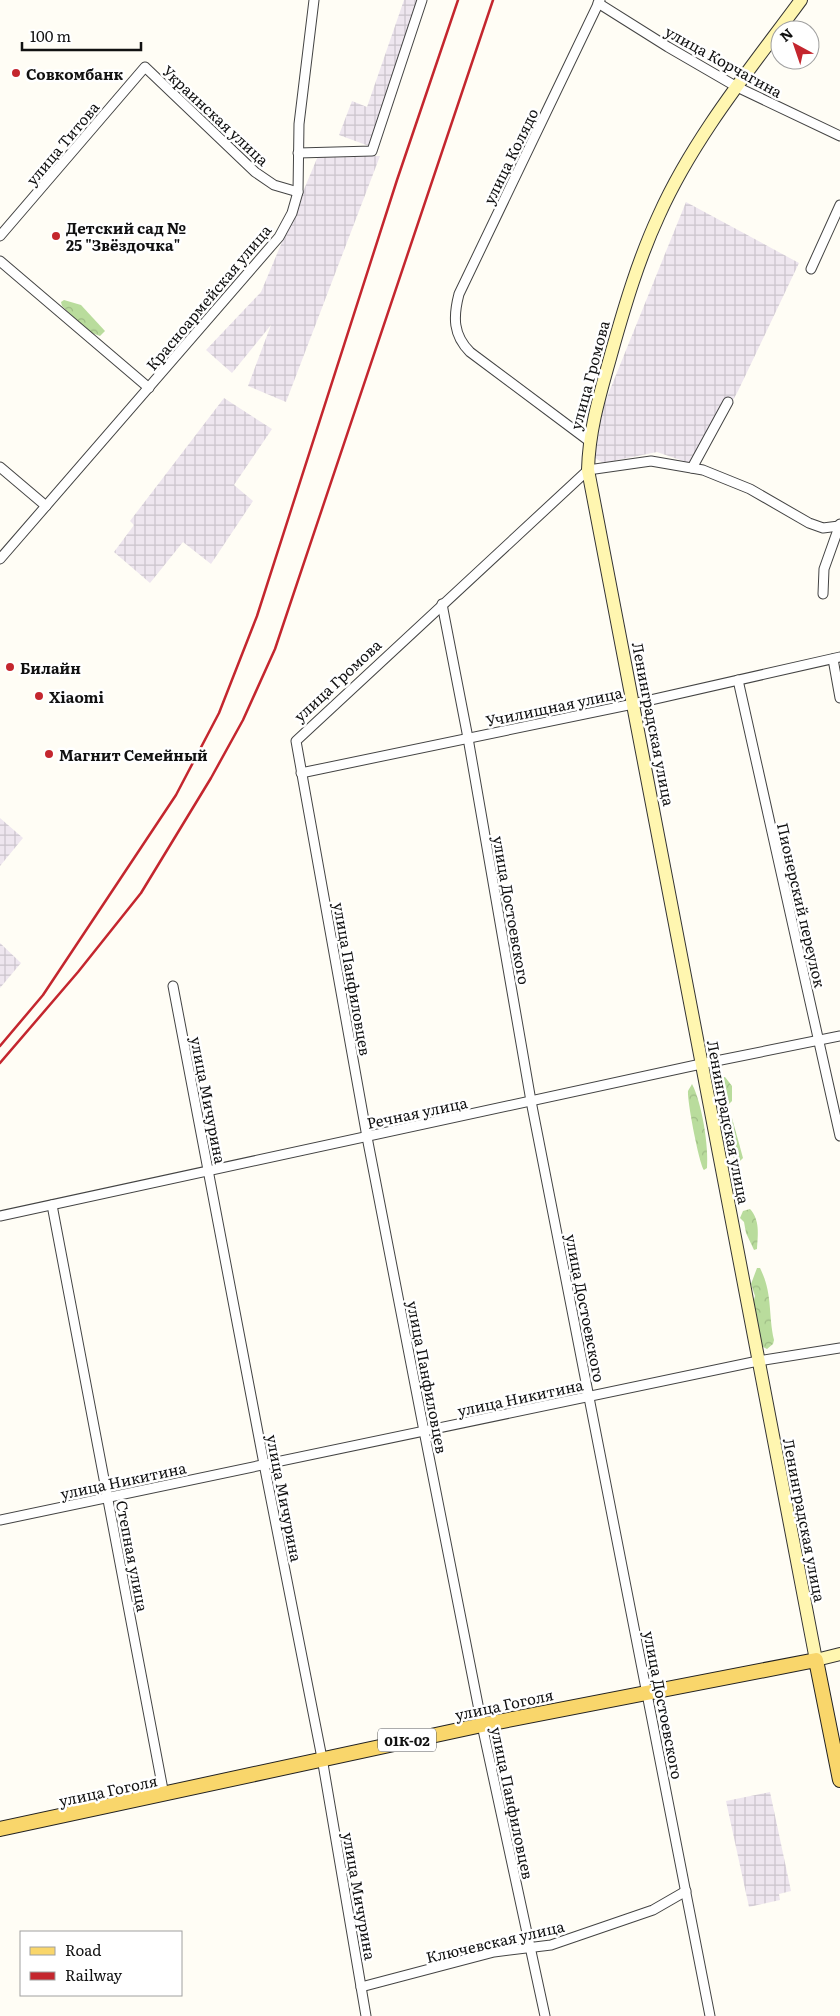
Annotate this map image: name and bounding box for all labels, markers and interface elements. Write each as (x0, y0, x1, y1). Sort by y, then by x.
street label: улица Корчагина (661, 19, 788, 103)
scale bar (22, 20, 141, 52)
north arrow (770, 20, 820, 70)
text: N (775, 23, 797, 46)
text: 100 m (30, 24, 71, 47)
street label: Украинская улица (158, 59, 275, 171)
place label: Совкомбанк (26, 62, 123, 85)
marker: Совкомбанк (10, 67, 22, 79)
street label: улица Титова (20, 95, 105, 190)
street label: улица Колядо (477, 104, 543, 208)
place label: Детский сад № 25 "Звёздочка" (66, 216, 186, 256)
street label: Красноармейская улица (140, 218, 277, 375)
marker: Детский сад № 25 "Звёздочка" (50, 230, 62, 242)
street label: улица Громова (563, 317, 615, 432)
street label: улица Громова (288, 633, 387, 727)
street label: Ленинградская улица (627, 640, 681, 809)
place label: Билайн (20, 656, 81, 679)
marker: Билайн (4, 661, 16, 673)
street label: Училищная улица (483, 680, 625, 732)
place label: Xiaomi (49, 685, 105, 708)
marker: Xiaomi (33, 690, 45, 702)
place label: Магнит Семейный (59, 743, 208, 766)
marker: Магнит Семейный (43, 748, 55, 760)
street label: Пионерский переулок (772, 820, 832, 990)
street label: улица Достоевского (488, 834, 536, 986)
street label: улица Панфиловцев (328, 900, 378, 1058)
street label: улица Мичурина (185, 1034, 233, 1167)
street label: Ленинградская улица (702, 1038, 756, 1207)
street label: Речная улица (365, 1090, 470, 1134)
street label: улица Достоевского (560, 1232, 612, 1384)
street label: улица Панфиловцев (402, 1299, 454, 1455)
street label: улица Никитина (455, 1372, 586, 1422)
street label: улица Мичурина (261, 1432, 309, 1565)
street label: Ленинградская улица (778, 1436, 832, 1605)
street label: улица Никитина (58, 1455, 189, 1505)
street label: Степная улица (111, 1498, 155, 1615)
street label: улица Достоевского (638, 1629, 690, 1781)
street label: улица Гоголя (453, 1682, 555, 1726)
street label: улица Панфиловцев (486, 1725, 540, 1881)
road number: 01К-02 (378, 1728, 436, 1752)
street label: улица Гоголя (57, 1768, 159, 1812)
street label: улица Мичурина (337, 1830, 383, 1963)
street label: Ключевская улица (423, 1914, 567, 1968)
legend (20, 1931, 182, 1996)
text: Road (65, 1938, 101, 1961)
text: Railway (65, 1963, 123, 1986)

